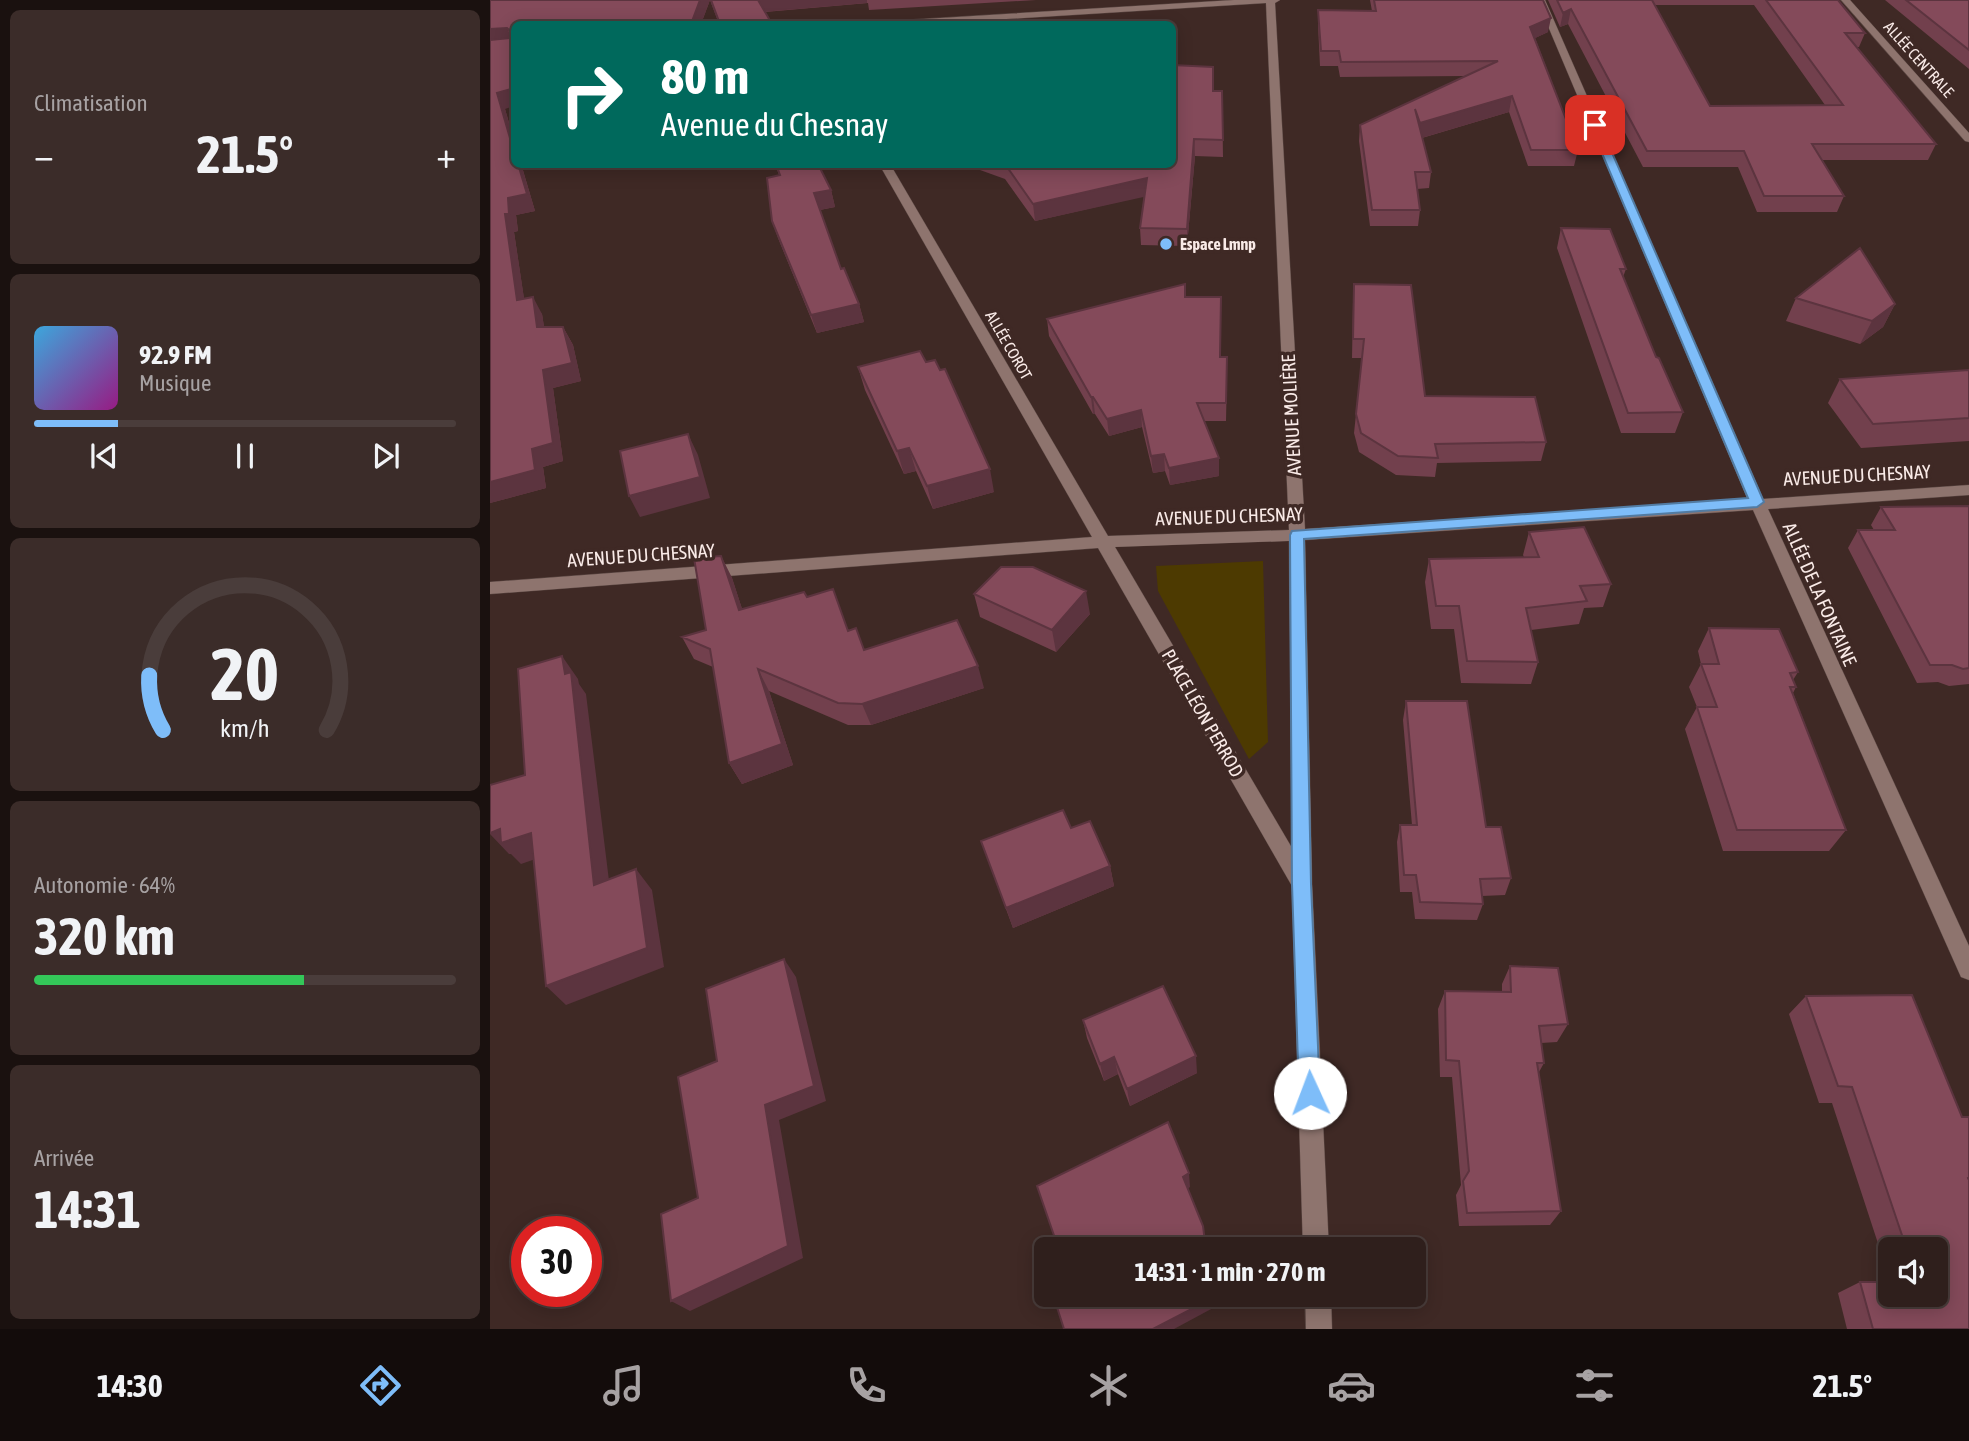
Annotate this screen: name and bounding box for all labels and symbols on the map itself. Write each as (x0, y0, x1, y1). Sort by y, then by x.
street label: ALLÉE CENTRALE (1880, 18, 1958, 101)
pin (1565, 95, 1625, 155)
place label: Espace Lmnp (1180, 235, 1256, 253)
marker: Espace Lmnp (1158, 236, 1174, 252)
street label: ALLÉE COROT (982, 308, 1036, 382)
street label: AVENUE MOLIÈRE (1277, 354, 1305, 476)
street label: AVENUE DU CHESNAY (1783, 460, 1932, 490)
street label: AVENUE DU CHESNAY (1155, 502, 1304, 530)
street label: ALLÉE DE LA FONTAINE (1779, 519, 1861, 669)
street label: AVENUE DU CHESNAY (567, 539, 716, 571)
street label: PLACE LÉON PERROD (1158, 645, 1248, 781)
position arrow (1273, 1056, 1347, 1130)
speed limit sign: 30 (511, 1216, 602, 1307)

